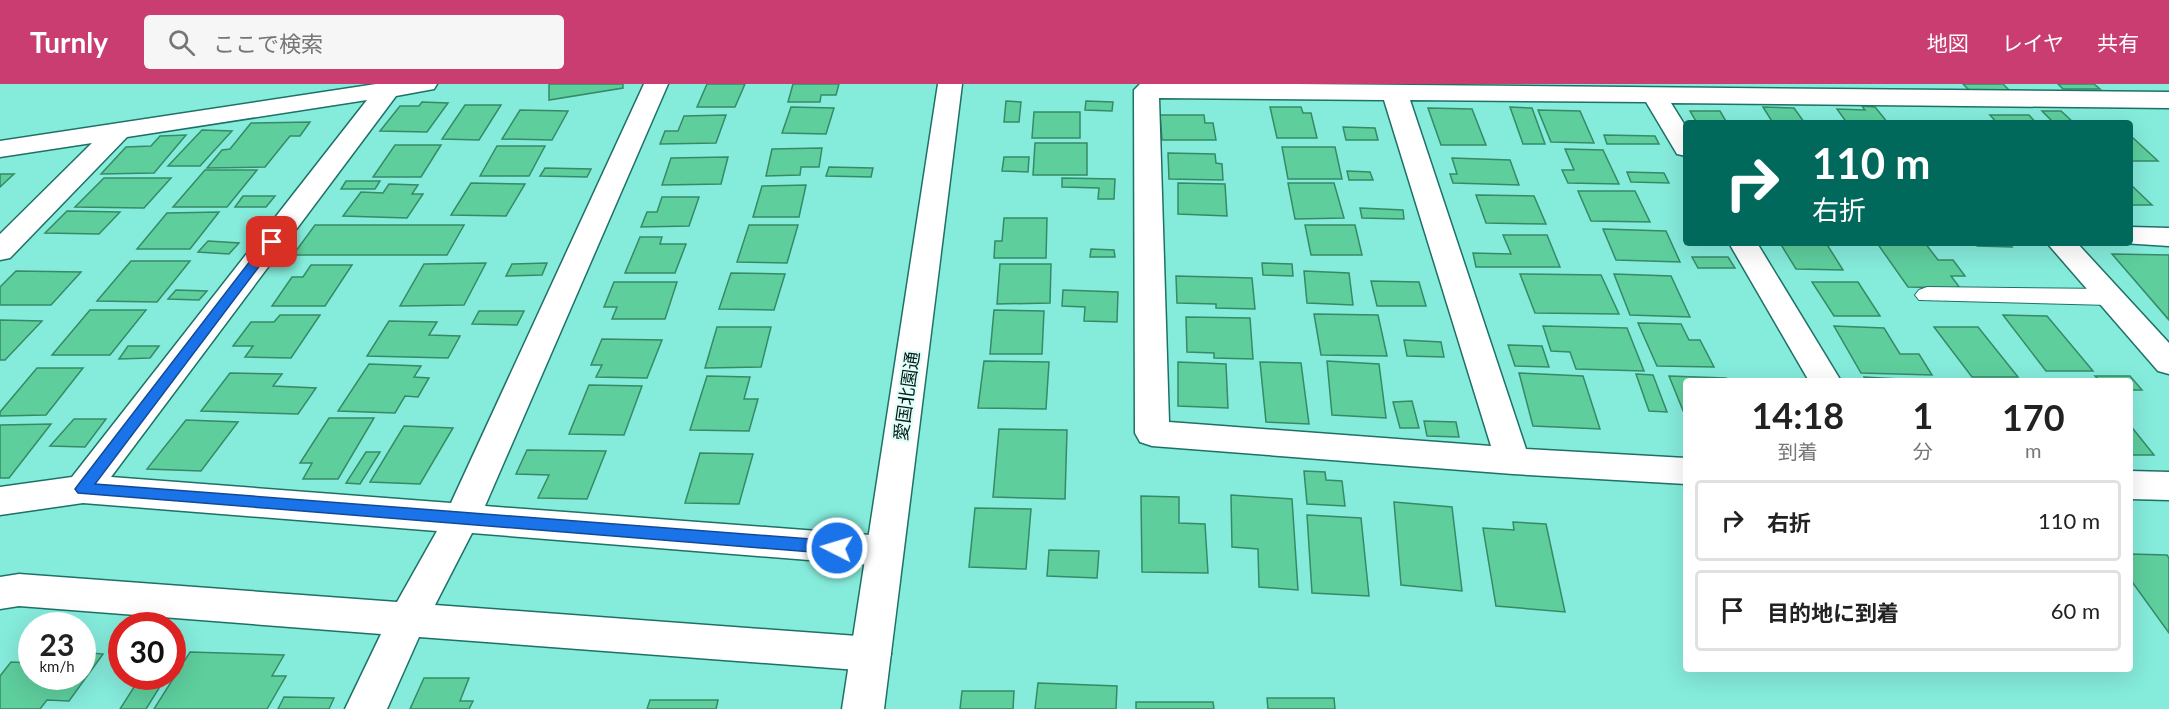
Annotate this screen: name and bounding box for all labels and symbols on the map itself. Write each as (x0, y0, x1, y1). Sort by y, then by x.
pin (246, 216, 297, 267)
street label: 愛国北園通 (889, 350, 923, 442)
position arrow (805, 516, 869, 580)
speed limit sign: 30 (108, 612, 186, 690)

